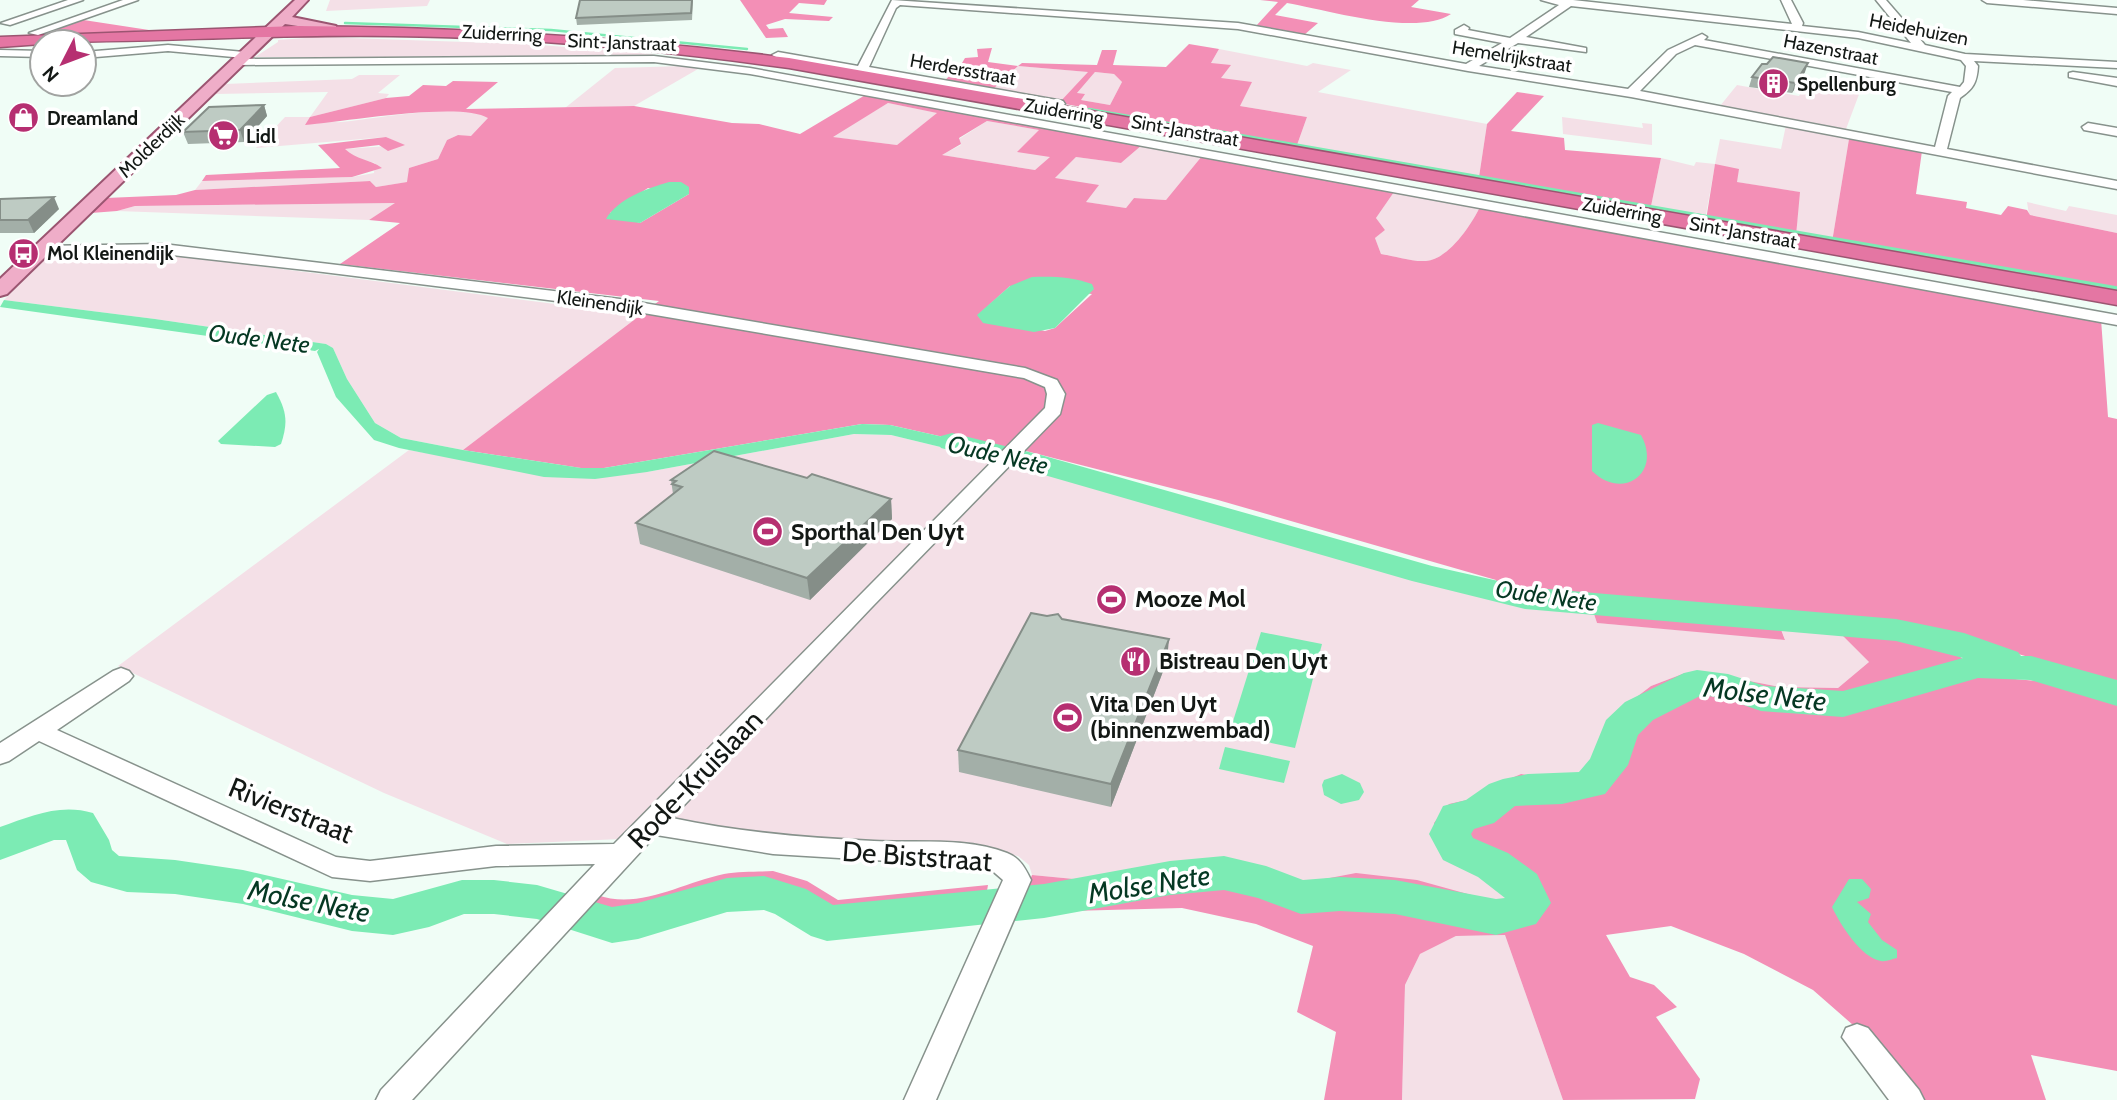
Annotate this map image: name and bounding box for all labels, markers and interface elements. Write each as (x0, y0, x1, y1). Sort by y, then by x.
street label: Heidehuizen (1867, 9, 1970, 50)
street label: Zuiderring (461, 20, 543, 47)
north arrow (28, 28, 98, 98)
street label: Sint-Janstraat (567, 29, 677, 56)
street label: Hazenstraat (1782, 29, 1881, 70)
street label: Hemelrijkstraat (1450, 36, 1574, 77)
street label: Herdersstraat (908, 49, 1018, 90)
text: N (38, 61, 64, 87)
building icon: Spellenburg (1757, 67, 1791, 101)
place label: Spellenburg (1797, 73, 1896, 96)
street label: Zuiderring (1022, 93, 1106, 130)
shop icon: Dreamland (7, 101, 41, 135)
place label: Dreamland (47, 107, 138, 130)
street label: Molderdijk (113, 108, 190, 183)
street label: Sint-Janstraat (1129, 110, 1241, 151)
supermarket icon: Lidl (206, 119, 240, 153)
place label: Lidl (246, 125, 276, 148)
street label: Zuiderring (1580, 192, 1664, 229)
street label: Sint-Janstraat (1687, 212, 1799, 253)
bus stop icon: Mol Kleinendijk (7, 236, 41, 270)
place label: Mol Kleinendijk (47, 242, 175, 265)
street label: Kleinendijk (555, 285, 645, 320)
water label: Oude Nete (207, 318, 311, 359)
water label: Oude Nete (945, 429, 1051, 480)
sports icon: Sporthal Den Uyt (751, 515, 785, 549)
place label: Sporthal Den Uyt (791, 518, 964, 546)
water label: Oude Nete (1494, 574, 1598, 617)
sports icon: Mooze Mol (1095, 582, 1129, 616)
place label: Mooze Mol (1135, 585, 1246, 613)
restaurant icon: Bistreau Den Uyt (1119, 644, 1153, 678)
place label: Bistreau Den Uyt (1159, 647, 1328, 675)
water label: Molse Nete (1701, 669, 1828, 718)
place label: Vita Den Uyt (binnenzwembad) (1090, 690, 1271, 744)
sports icon: Vita Den Uyt (binnenzwembad) (1050, 700, 1084, 734)
street label: Rode-Kruislaan (620, 703, 770, 855)
street label: Rivierstraat (224, 770, 358, 850)
street label: De Biststraat (841, 834, 993, 878)
water label: Molse Nete (1085, 858, 1213, 911)
water label: Molse Nete (244, 872, 373, 929)

